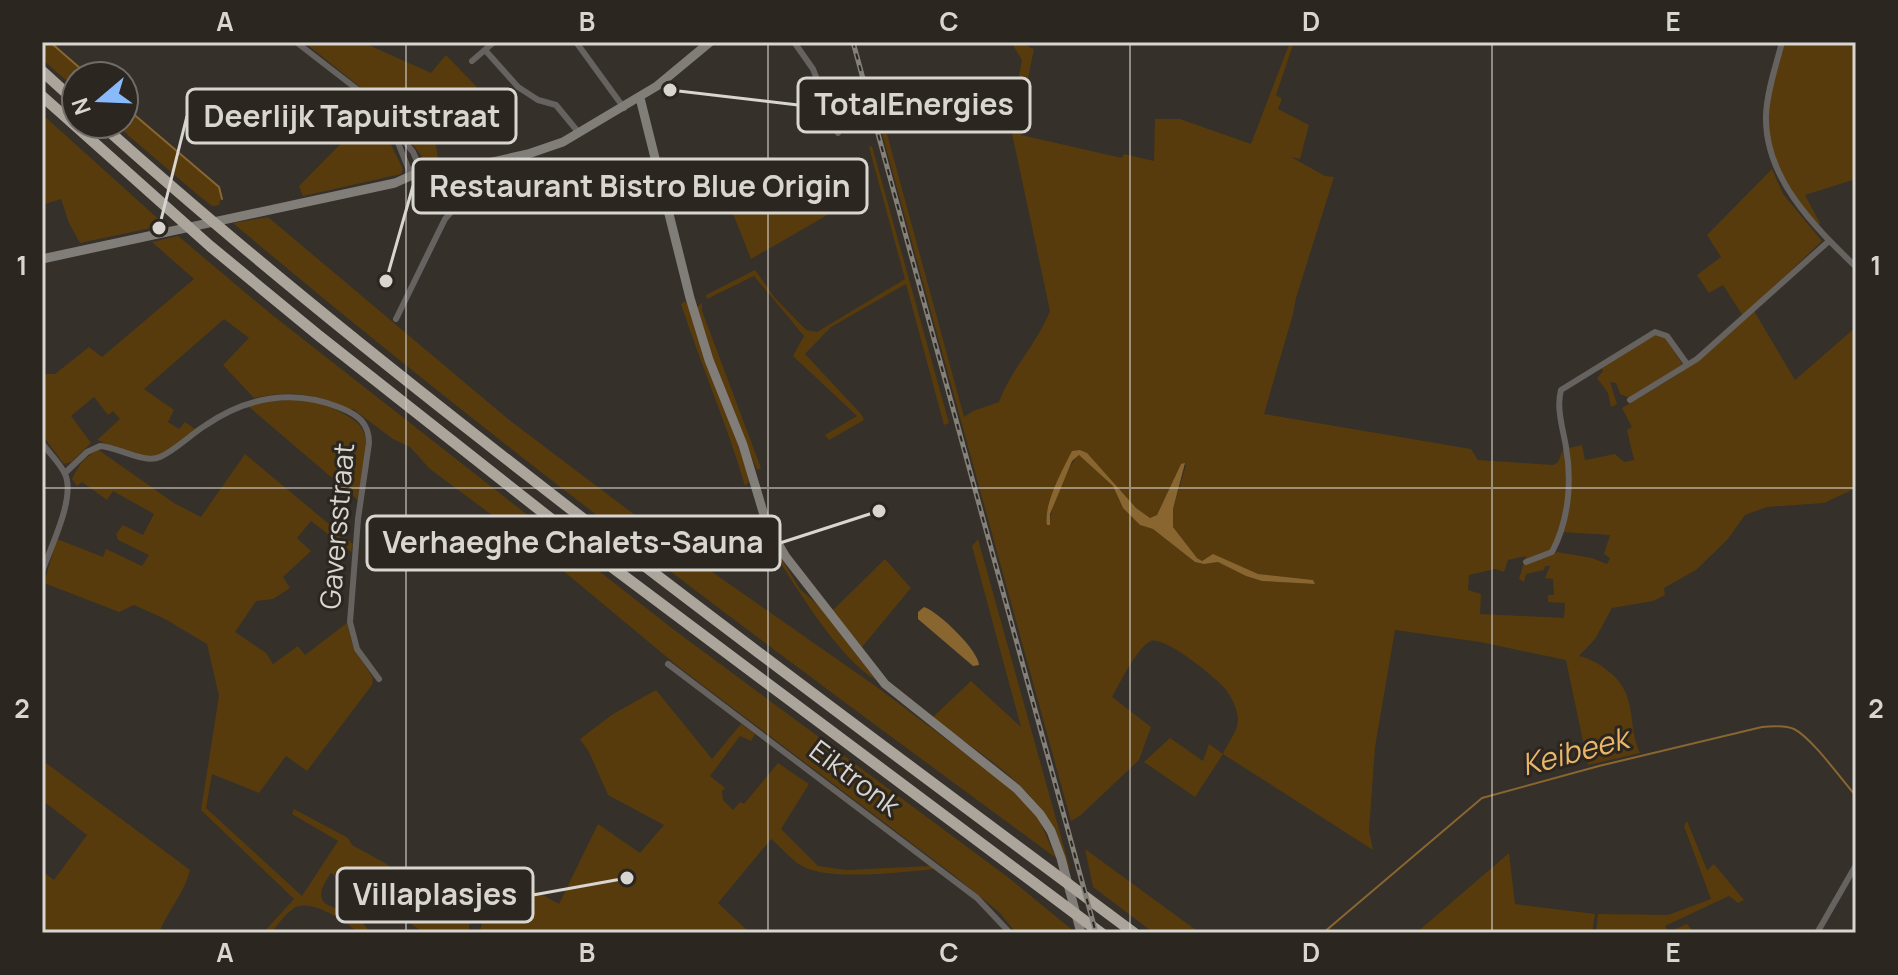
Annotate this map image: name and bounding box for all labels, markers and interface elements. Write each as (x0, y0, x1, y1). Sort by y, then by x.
text: A (216, 3, 234, 39)
text: B (579, 3, 595, 39)
text: C (939, 3, 959, 39)
text: D (1302, 3, 1320, 39)
text: E (1665, 3, 1681, 39)
north arrow (60, 60, 140, 140)
callout: TotalEnergies (798, 78, 1030, 132)
text: TotalEnergies (814, 83, 1014, 124)
callout: Deerlijk Tapuitstraat (187, 89, 516, 143)
text: N (64, 94, 98, 119)
text: Deerlijk Tapuitstraat (203, 95, 501, 136)
callout: Restaurant Bistro Blue Origin (413, 159, 867, 213)
text: Restaurant Bistro Blue Origin (429, 165, 851, 206)
text: 1 (16, 247, 28, 283)
text: 1 (1870, 247, 1882, 283)
street label: Gaversstraat (310, 441, 362, 611)
callout: Verhaeghe Chalets-Sauna (367, 516, 780, 570)
text: Verhaeghe Chalets-Sauna (382, 521, 764, 562)
text: 2 (14, 690, 30, 726)
text: 2 (1868, 690, 1884, 726)
water label: Keibeek (1517, 716, 1636, 784)
street label: Eiktronk (802, 731, 910, 824)
callout: Villaplasjes (337, 868, 533, 922)
text: Villaplasjes (353, 873, 517, 914)
text: A (216, 934, 234, 970)
text: B (579, 934, 595, 970)
text: C (939, 934, 959, 970)
text: D (1302, 934, 1320, 970)
text: E (1665, 934, 1681, 970)

